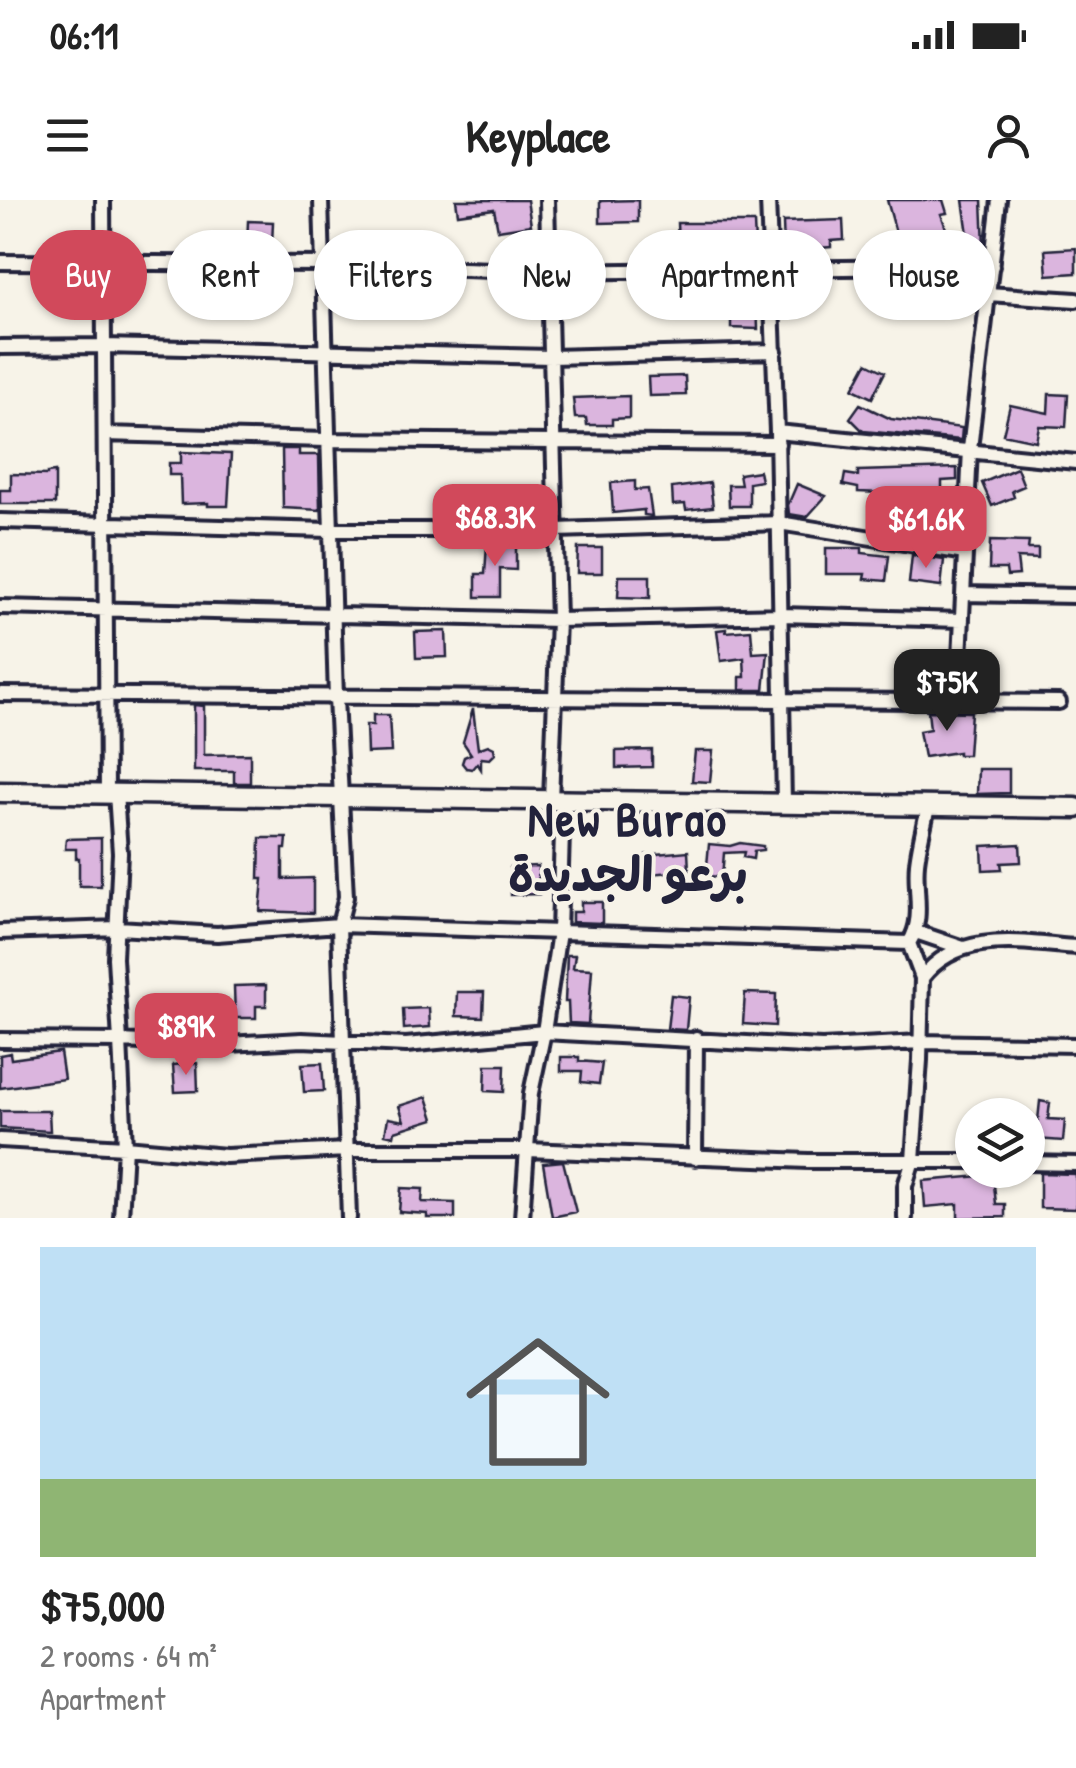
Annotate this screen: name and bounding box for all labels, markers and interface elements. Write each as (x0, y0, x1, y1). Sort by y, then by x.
text: 06:11 (50, 9, 119, 61)
text: Keyplace (466, 105, 610, 166)
icon: menu (40, 108, 95, 163)
icon: person (981, 108, 1036, 163)
chip: Buy (30, 230, 147, 320)
chip: Rent (167, 230, 294, 320)
chip: Filters (314, 230, 467, 320)
chip: New (487, 230, 606, 320)
chip: Apartment (626, 230, 833, 320)
chip: House (853, 230, 995, 320)
pin: $68.3K (414, 484, 576, 569)
pin: $61.6K (845, 486, 1007, 571)
text: $68.3K (455, 495, 535, 538)
text: $61.6K (888, 497, 964, 540)
pin: $75K (888, 649, 1006, 734)
text: $75K (916, 660, 978, 703)
district label: New Burao برعو الجديدة (508, 786, 748, 906)
pin: $89K (127, 993, 245, 1078)
text: $89K (157, 1004, 215, 1047)
map controls (955, 1098, 1045, 1188)
button: layers (955, 1098, 1045, 1188)
icon: home (448, 1312, 628, 1492)
text: $75,000 (40, 1577, 165, 1634)
text: 2 rooms · 64 m² (40, 1634, 217, 1677)
text: Apartment (40, 1677, 165, 1720)

